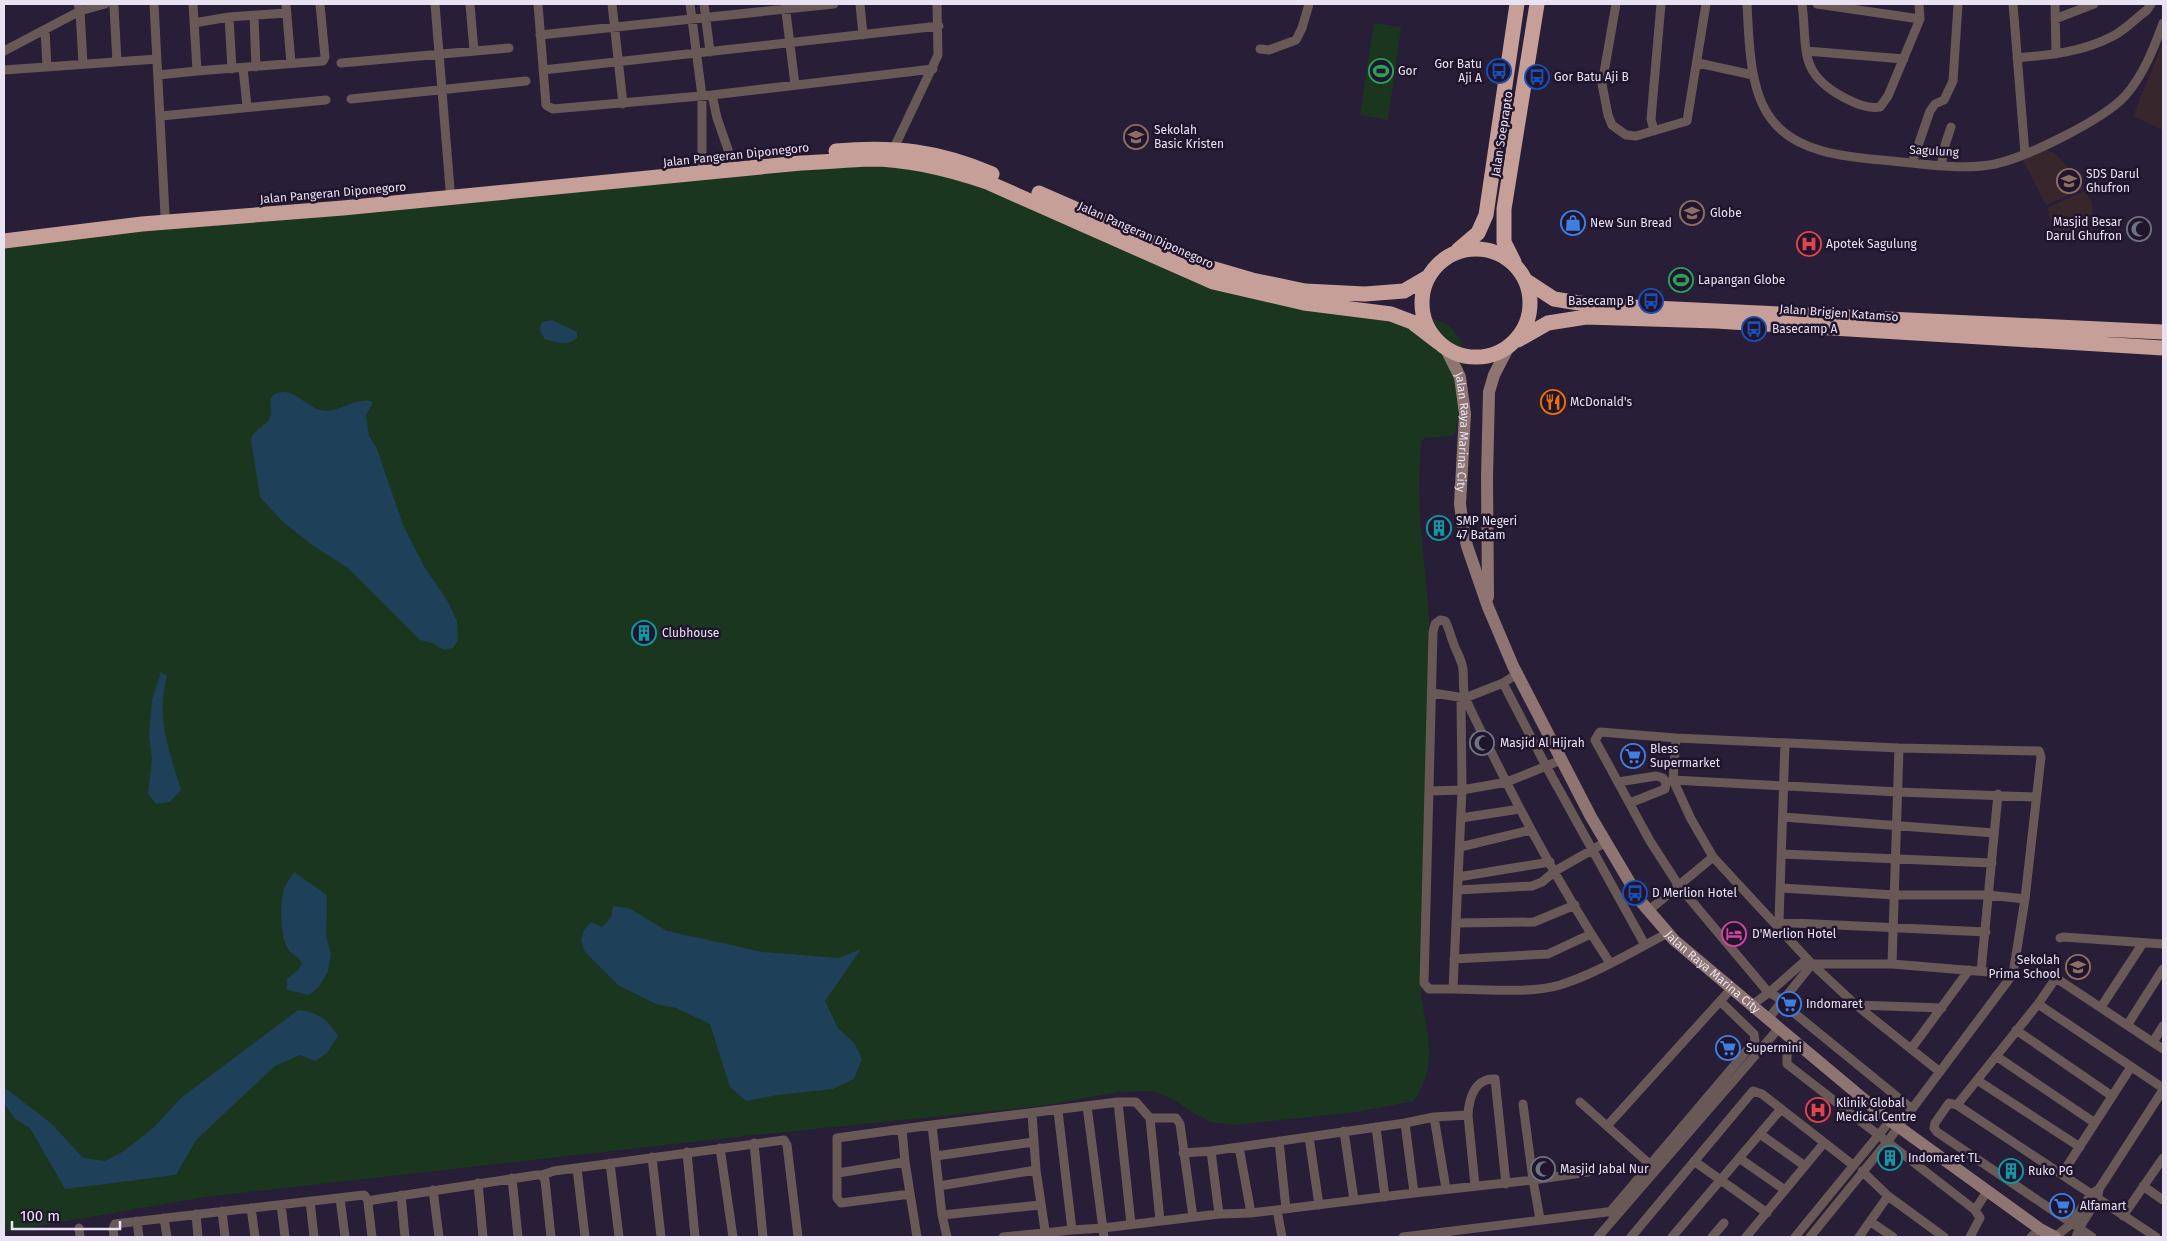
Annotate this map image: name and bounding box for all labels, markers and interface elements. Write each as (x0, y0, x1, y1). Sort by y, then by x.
place label: Gor Batu Aji A (1434, 57, 1482, 85)
sports icon: Gor (1368, 58, 1394, 84)
bus stop icon: Gor Batu Aji A (1486, 58, 1512, 84)
place label: Gor (1398, 64, 1418, 78)
bus stop icon: Gor Batu Aji B (1524, 64, 1550, 90)
place label: Gor Batu Aji B (1554, 70, 1629, 84)
street label: Jalan Soeprapto (1488, 90, 1516, 178)
place label: Sekolah Basic Kristen (1154, 123, 1224, 151)
school or university icon: Sekolah Basic Kristen (1123, 124, 1149, 150)
street label: Jalan Pangeran Diponegoro (662, 140, 810, 170)
street label: Sagulung (1909, 143, 1960, 159)
place label: SDS Darul Ghufron (2086, 167, 2140, 195)
school or university icon: SDS Darul Ghufron (2056, 168, 2082, 194)
street label: Jalan Pangeran Diponegoro (259, 180, 407, 206)
street label: Jalan Pangeran Diponegoro (1076, 199, 1216, 271)
school or university icon: Globe (1679, 200, 1705, 226)
place label: Globe (1710, 206, 1742, 220)
shop icon: New Sun Bread (1560, 210, 1586, 236)
place label: Masjid Besar Darul Ghufron (2046, 215, 2122, 243)
place label: New Sun Bread (1590, 216, 1672, 230)
mosque icon: Masjid Besar Darul Ghufron (2126, 216, 2152, 242)
hospital icon: Apotek Sagulung (1796, 231, 1822, 257)
place label: Apotek Sagulung (1826, 237, 1918, 251)
sports icon: Lapangan Globe (1668, 267, 1694, 293)
place label: Lapangan Globe (1698, 273, 1785, 287)
bus stop icon: Basecamp B (1638, 288, 1664, 314)
place label: Basecamp B (1568, 294, 1634, 308)
street label: Jalan Brigjen Katamso (1779, 302, 1899, 324)
bus stop icon: Basecamp A (1741, 316, 1767, 342)
place label: Basecamp A (1772, 322, 1838, 336)
street label: Jalan Raya Marina City (1452, 370, 1472, 493)
restaurant icon: McDonald's (1540, 389, 1566, 415)
place label: McDonald's (1570, 395, 1632, 409)
place label: SMP Negeri 47 Batam (1456, 514, 1517, 542)
building icon: SMP Negeri 47 Batam (1426, 515, 1452, 541)
building icon: Clubhouse (631, 620, 657, 646)
place label: Clubhouse (662, 626, 719, 640)
mosque icon: Masjid Al Hijrah (1469, 730, 1495, 756)
place label: Masjid Al Hijrah (1500, 736, 1585, 750)
place label: Bless Supermarket (1650, 742, 1721, 770)
supermarket icon: Bless Supermarket (1620, 743, 1646, 769)
bus stop icon: D Merlion Hotel (1622, 880, 1648, 906)
place label: D Merlion Hotel (1652, 886, 1737, 900)
hotel icon: D'Merlion Hotel (1721, 921, 1747, 947)
place label: D'Merlion Hotel (1752, 927, 1837, 941)
street label: Jalan Raya Marina City (1662, 928, 1763, 1016)
place label: Sekolah Prima School (1988, 953, 2060, 981)
school or university icon: Sekolah Prima School (2065, 954, 2091, 980)
supermarket icon: Indomaret (1776, 991, 1802, 1017)
place label: Indomaret (1806, 997, 1863, 1011)
supermarket icon: Supermini (1715, 1035, 1741, 1061)
place label: Supermini (1746, 1041, 1802, 1055)
place label: Klinik Global Medical Centre (1836, 1096, 1916, 1124)
hospital icon: Klinik Global Medical Centre (1805, 1097, 1831, 1123)
building icon: Indomaret TL (1877, 1145, 1903, 1171)
place label: Indomaret TL (1908, 1151, 1980, 1165)
mosque icon: Masjid Jabal Nur (1530, 1156, 1556, 1182)
building icon: Ruko PG (1998, 1158, 2024, 1184)
place label: Masjid Jabal Nur (1560, 1162, 1649, 1176)
place label: Ruko PG (2028, 1164, 2073, 1178)
supermarket icon: Alfamart (2049, 1193, 2075, 1219)
scale bar (12, 1198, 120, 1230)
place label: Alfamart (2080, 1199, 2127, 1213)
text: 100 m (20, 1207, 60, 1225)

